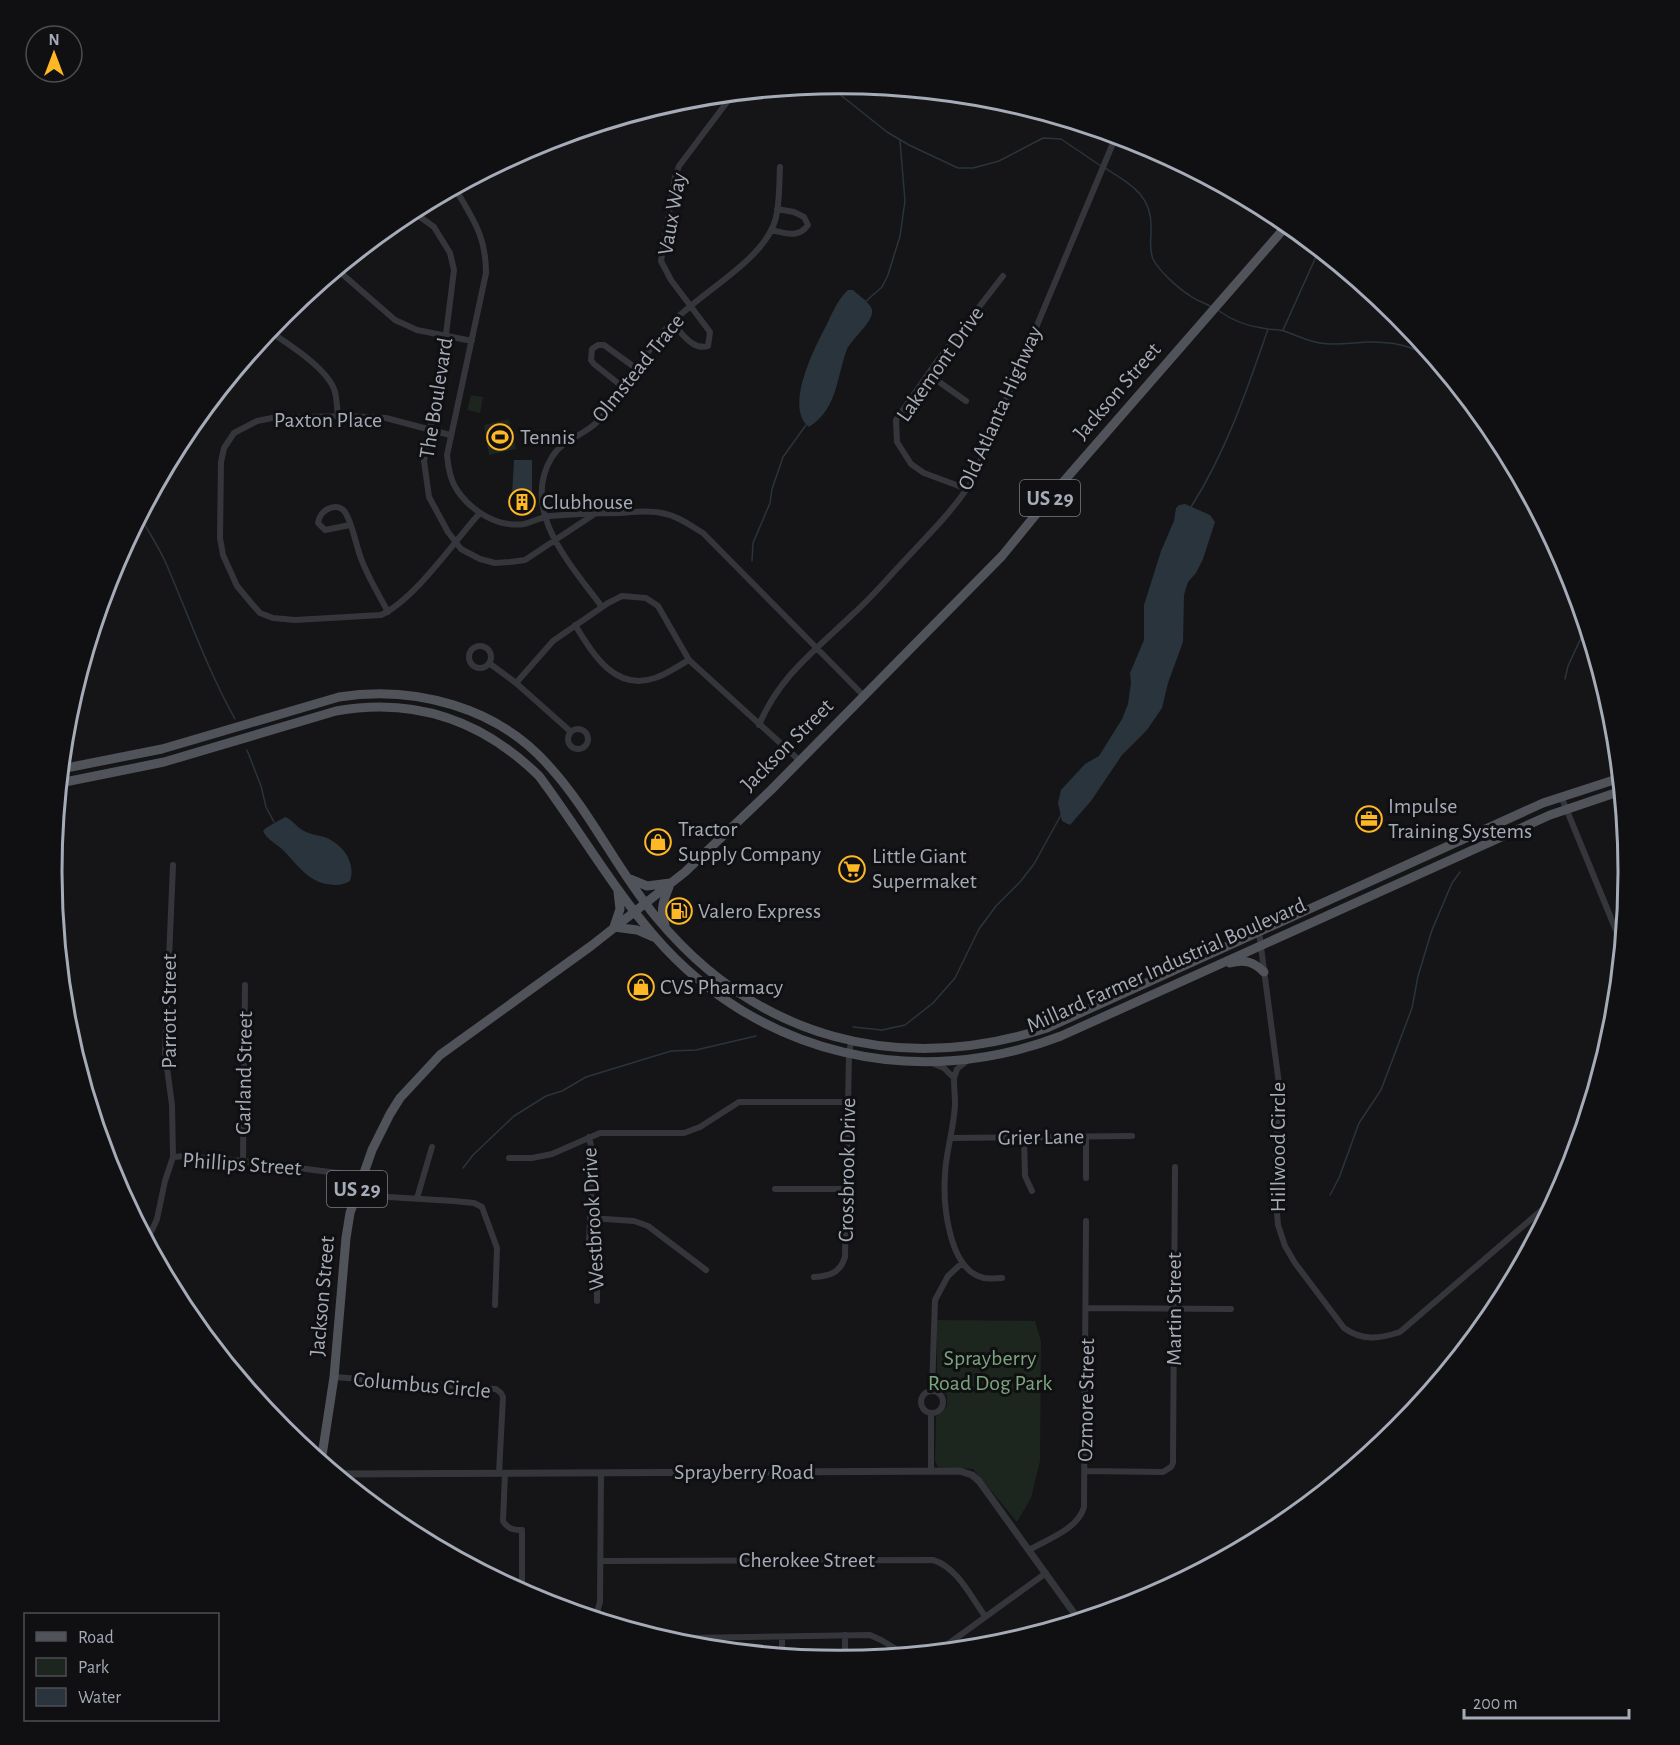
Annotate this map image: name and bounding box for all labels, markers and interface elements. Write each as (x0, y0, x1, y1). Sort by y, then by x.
north arrow (24, 24, 84, 84)
text: N (48, 32, 60, 48)
street label: Vaux Way (654, 170, 690, 257)
street label: Lakemont Drive (892, 302, 988, 426)
street label: Olmstead Trace (588, 310, 688, 426)
street label: Old Atlanta Highway (954, 322, 1046, 493)
street label: The Boulevard (416, 336, 456, 460)
street label: Jackson Street (1069, 338, 1165, 444)
street label: Paxton Place (274, 409, 382, 431)
sports icon: Tennis (485, 422, 515, 452)
place label: Tennis (520, 426, 575, 448)
road number: US 29 (1020, 480, 1080, 516)
building icon: Clubhouse (507, 487, 537, 517)
place label: Clubhouse (542, 491, 633, 513)
street label: Jackson Street (737, 695, 837, 795)
place label: Impulse Training Systems (1388, 795, 1532, 842)
office icon: Impulse Training Systems (1354, 804, 1384, 834)
place label: Tractor Supply Company (678, 818, 822, 865)
shop icon: Tractor Supply Company (643, 827, 673, 857)
place label: Little Giant Supermaket (872, 845, 977, 892)
supermarket icon: Little Giant Supermaket (837, 854, 867, 884)
street label: Millard Farmer Industrial Boulevard (1023, 893, 1309, 1037)
fuel station icon: Valero Express (664, 896, 694, 926)
place label: Valero Express (698, 900, 821, 922)
street label: Parrott Street (158, 953, 180, 1069)
shop icon: CVS Pharmacy (626, 972, 656, 1002)
place label: CVS Pharmacy (660, 976, 784, 998)
street label: Garland Street (232, 1011, 256, 1135)
street label: Hillwood Circle (1267, 1082, 1289, 1212)
street label: Crossbrook Drive (835, 1098, 859, 1242)
street label: Grier Lane (997, 1125, 1085, 1149)
street label: Westbrook Drive (578, 1147, 608, 1291)
street label: Phillips Street (182, 1149, 302, 1179)
road number: US 29 (327, 1171, 387, 1207)
street label: Jackson Street (306, 1235, 338, 1357)
street label: Martin Street (1163, 1252, 1185, 1366)
street label: Ozmore Street (1074, 1338, 1098, 1462)
park label: Sprayberry Road Dog Park (928, 1347, 1052, 1394)
street label: Columbus Circle (352, 1368, 492, 1402)
street label: Sprayberry Road (674, 1461, 814, 1483)
street label: Cherokee Street (739, 1549, 875, 1571)
legend (24, 1613, 219, 1721)
text: Road (78, 1629, 114, 1647)
text: Park (78, 1659, 110, 1677)
scale bar (1464, 1682, 1629, 1720)
text: Water (78, 1689, 121, 1707)
text: 200 m (1473, 1695, 1518, 1713)

